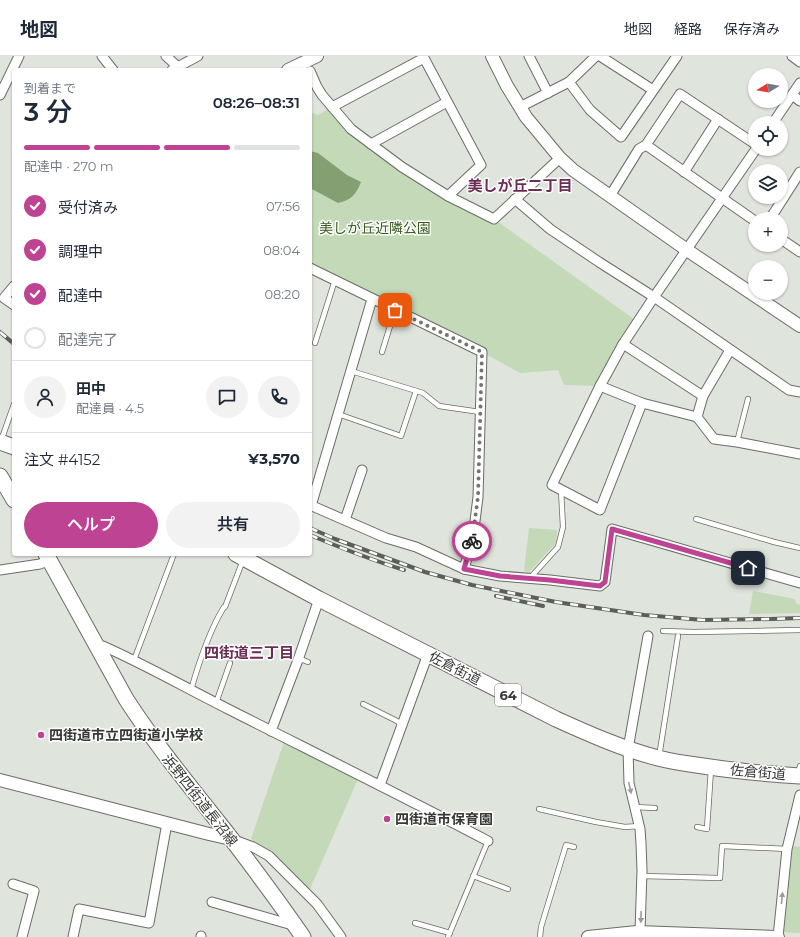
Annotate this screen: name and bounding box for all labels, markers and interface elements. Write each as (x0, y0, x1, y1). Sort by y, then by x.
text: 地図 (20, 18, 58, 41)
text: 地図 (624, 20, 652, 38)
text: 経路 (674, 20, 702, 38)
text: 保存済み (724, 20, 780, 38)
north arrow (748, 68, 788, 108)
map controls (748, 68, 788, 300)
text: 到着まで (24, 80, 76, 96)
text: 08:26–08:31 (213, 93, 300, 112)
text: 3 分 (24, 96, 72, 128)
button: locate (748, 116, 788, 156)
text: 配達中 · 270 m (24, 158, 114, 174)
button: layers (748, 164, 788, 204)
district label: 美しが丘二丁目 (467, 176, 573, 195)
icon: check (24, 195, 46, 217)
text: 受付済み (58, 198, 118, 217)
text: 07:56 (266, 198, 300, 214)
button: + (748, 212, 788, 252)
park label: 美しが丘近隣公園 (319, 219, 431, 237)
icon: check (24, 239, 46, 261)
text: 調理中 (58, 242, 103, 261)
text: 08:04 (263, 242, 300, 258)
button: − (748, 260, 788, 300)
icon: check (24, 283, 46, 305)
text: 配達中 (58, 286, 103, 305)
text: 08:20 (264, 286, 300, 302)
pin (378, 293, 412, 327)
icon: bag (384, 299, 406, 321)
text: 配達完了 (58, 330, 118, 349)
button: person (24, 376, 66, 418)
button: chat (206, 376, 248, 418)
button: phone (258, 376, 300, 418)
text: 田中 (76, 379, 106, 398)
text: 配達員 · 4.5 (76, 400, 144, 416)
text: ¥3,570 (248, 449, 300, 468)
text: 注文 #4152 (24, 450, 100, 469)
button: ヘルプ (24, 502, 158, 548)
button: 共有 (166, 502, 300, 548)
courier (452, 521, 492, 561)
icon: bike (461, 530, 483, 552)
pin (731, 551, 765, 585)
icon: home (737, 557, 759, 579)
district label: 四街道三丁目 (204, 643, 294, 662)
street label: 佐倉街道 (426, 647, 484, 689)
road number: 64 (495, 684, 521, 706)
place label: 四街道市立四街道小学校 (49, 726, 203, 744)
marker: 四街道市立四街道小学校 (36, 730, 46, 740)
street label: 浜野四街道長沼線 (158, 750, 242, 850)
street label: 佐倉街道 (729, 761, 787, 783)
one-way arrow (628, 782, 634, 794)
place label: 四街道市保育園 (395, 810, 493, 828)
marker: 四街道市保育園 (382, 814, 392, 824)
one-way arrow (778, 892, 785, 904)
one-way arrow (638, 911, 644, 924)

